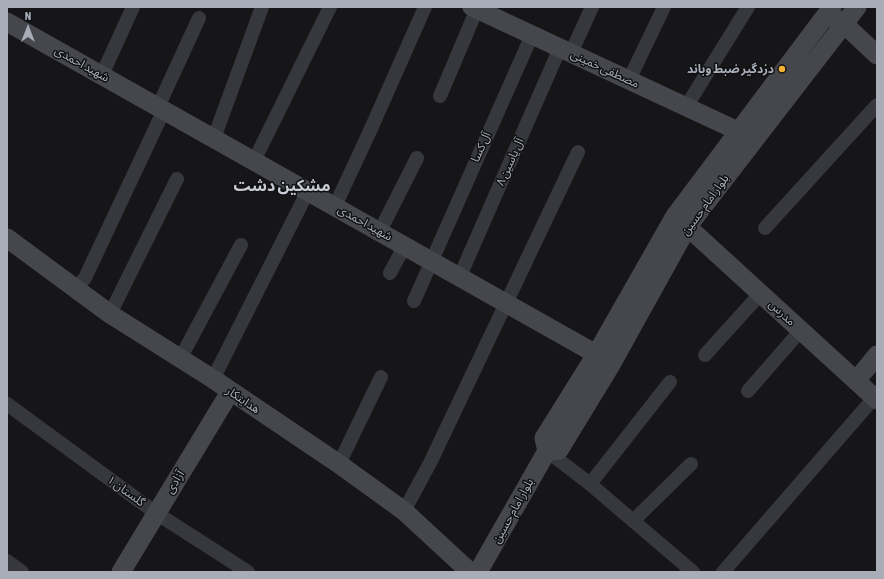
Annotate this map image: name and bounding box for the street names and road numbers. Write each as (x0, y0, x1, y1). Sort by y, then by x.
street label: شهید احمدی (52, 43, 112, 85)
street label: مصطفی خمینی (568, 47, 642, 91)
street label: آل کسا (468, 130, 494, 164)
street label: آل یاسین ۸ (493, 136, 527, 188)
street label: بلوار امام حسین (678, 172, 732, 238)
street label: شهید احمدی (335, 202, 395, 244)
street label: مدرس (766, 297, 798, 329)
street label: هدایتکار (223, 383, 263, 417)
street label: آزادی (162, 468, 188, 496)
street label: گلستان ۱ (104, 472, 148, 510)
street label: بلوار امام حسین (489, 476, 537, 546)

